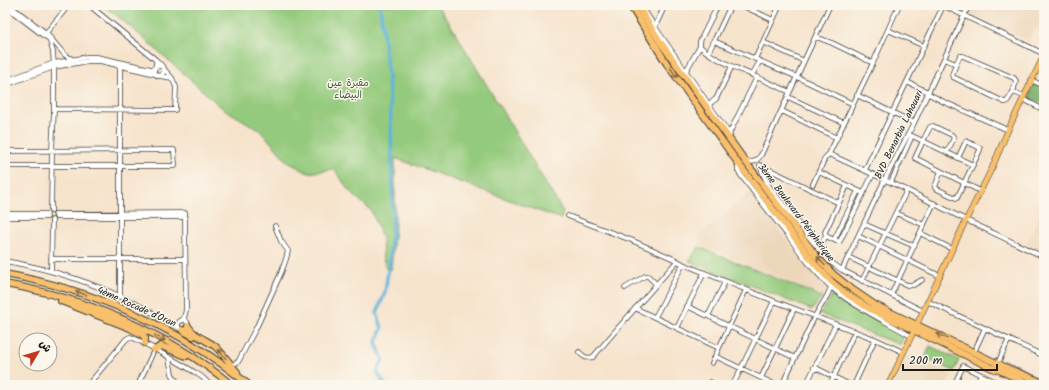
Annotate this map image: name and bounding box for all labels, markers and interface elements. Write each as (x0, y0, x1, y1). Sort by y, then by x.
one-way arrow (670, 67, 678, 78)
park label: مقبرة عين البيضاء (327, 75, 369, 103)
street label: BVD Benarbia Lahouari (870, 86, 928, 182)
street label: 3ème Boulevard Périphérique (754, 160, 839, 266)
one-way arrow (816, 256, 825, 266)
street label: 4ème Rocade d'Oran (94, 282, 179, 332)
one-way arrow (74, 289, 87, 296)
north arrow (18, 332, 58, 372)
one-way arrow (936, 332, 948, 339)
one-way arrow (154, 334, 166, 342)
text: ش (34, 336, 56, 357)
scale bar (903, 346, 997, 372)
one-way arrow (217, 349, 226, 359)
text: 200 m (909, 351, 943, 370)

